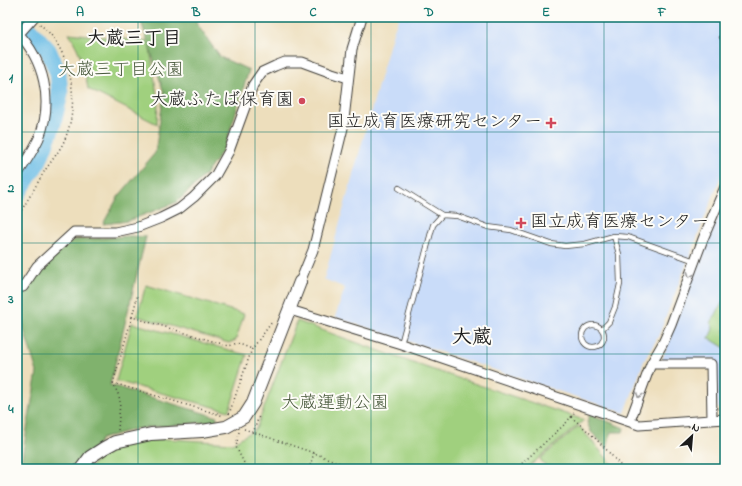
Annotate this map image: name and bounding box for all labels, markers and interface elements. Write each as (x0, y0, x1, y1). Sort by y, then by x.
text: A (76, 3, 84, 22)
text: B (191, 3, 201, 22)
text: C (309, 3, 317, 22)
text: D (423, 3, 434, 22)
text: E (542, 3, 550, 22)
text: F (657, 3, 667, 22)
district label: 大蔵三丁目 (86, 26, 182, 53)
park label: 大蔵三丁目公園 (58, 58, 184, 84)
text: 1 (9, 69, 14, 88)
place label: 大蔵ふたば保育園 (150, 88, 294, 114)
marker: 大蔵ふたば保育園 (297, 96, 307, 106)
place label: 国立成育医療研究センター (327, 110, 542, 136)
marker: 国立成育医療研究センター (545, 117, 557, 129)
text: 2 (7, 179, 15, 198)
place label: 国立成育医療センター (530, 210, 709, 236)
marker: 国立成育医療センター (515, 217, 527, 229)
one-way arrow (686, 272, 694, 279)
text: 3 (7, 290, 14, 309)
district label: 大蔵 (452, 324, 492, 353)
park label: 大蔵運動公園 (281, 391, 389, 417)
one-way arrow (636, 391, 644, 398)
text: 4 (7, 400, 14, 419)
north arrow (672, 416, 712, 456)
text: N (689, 419, 703, 437)

